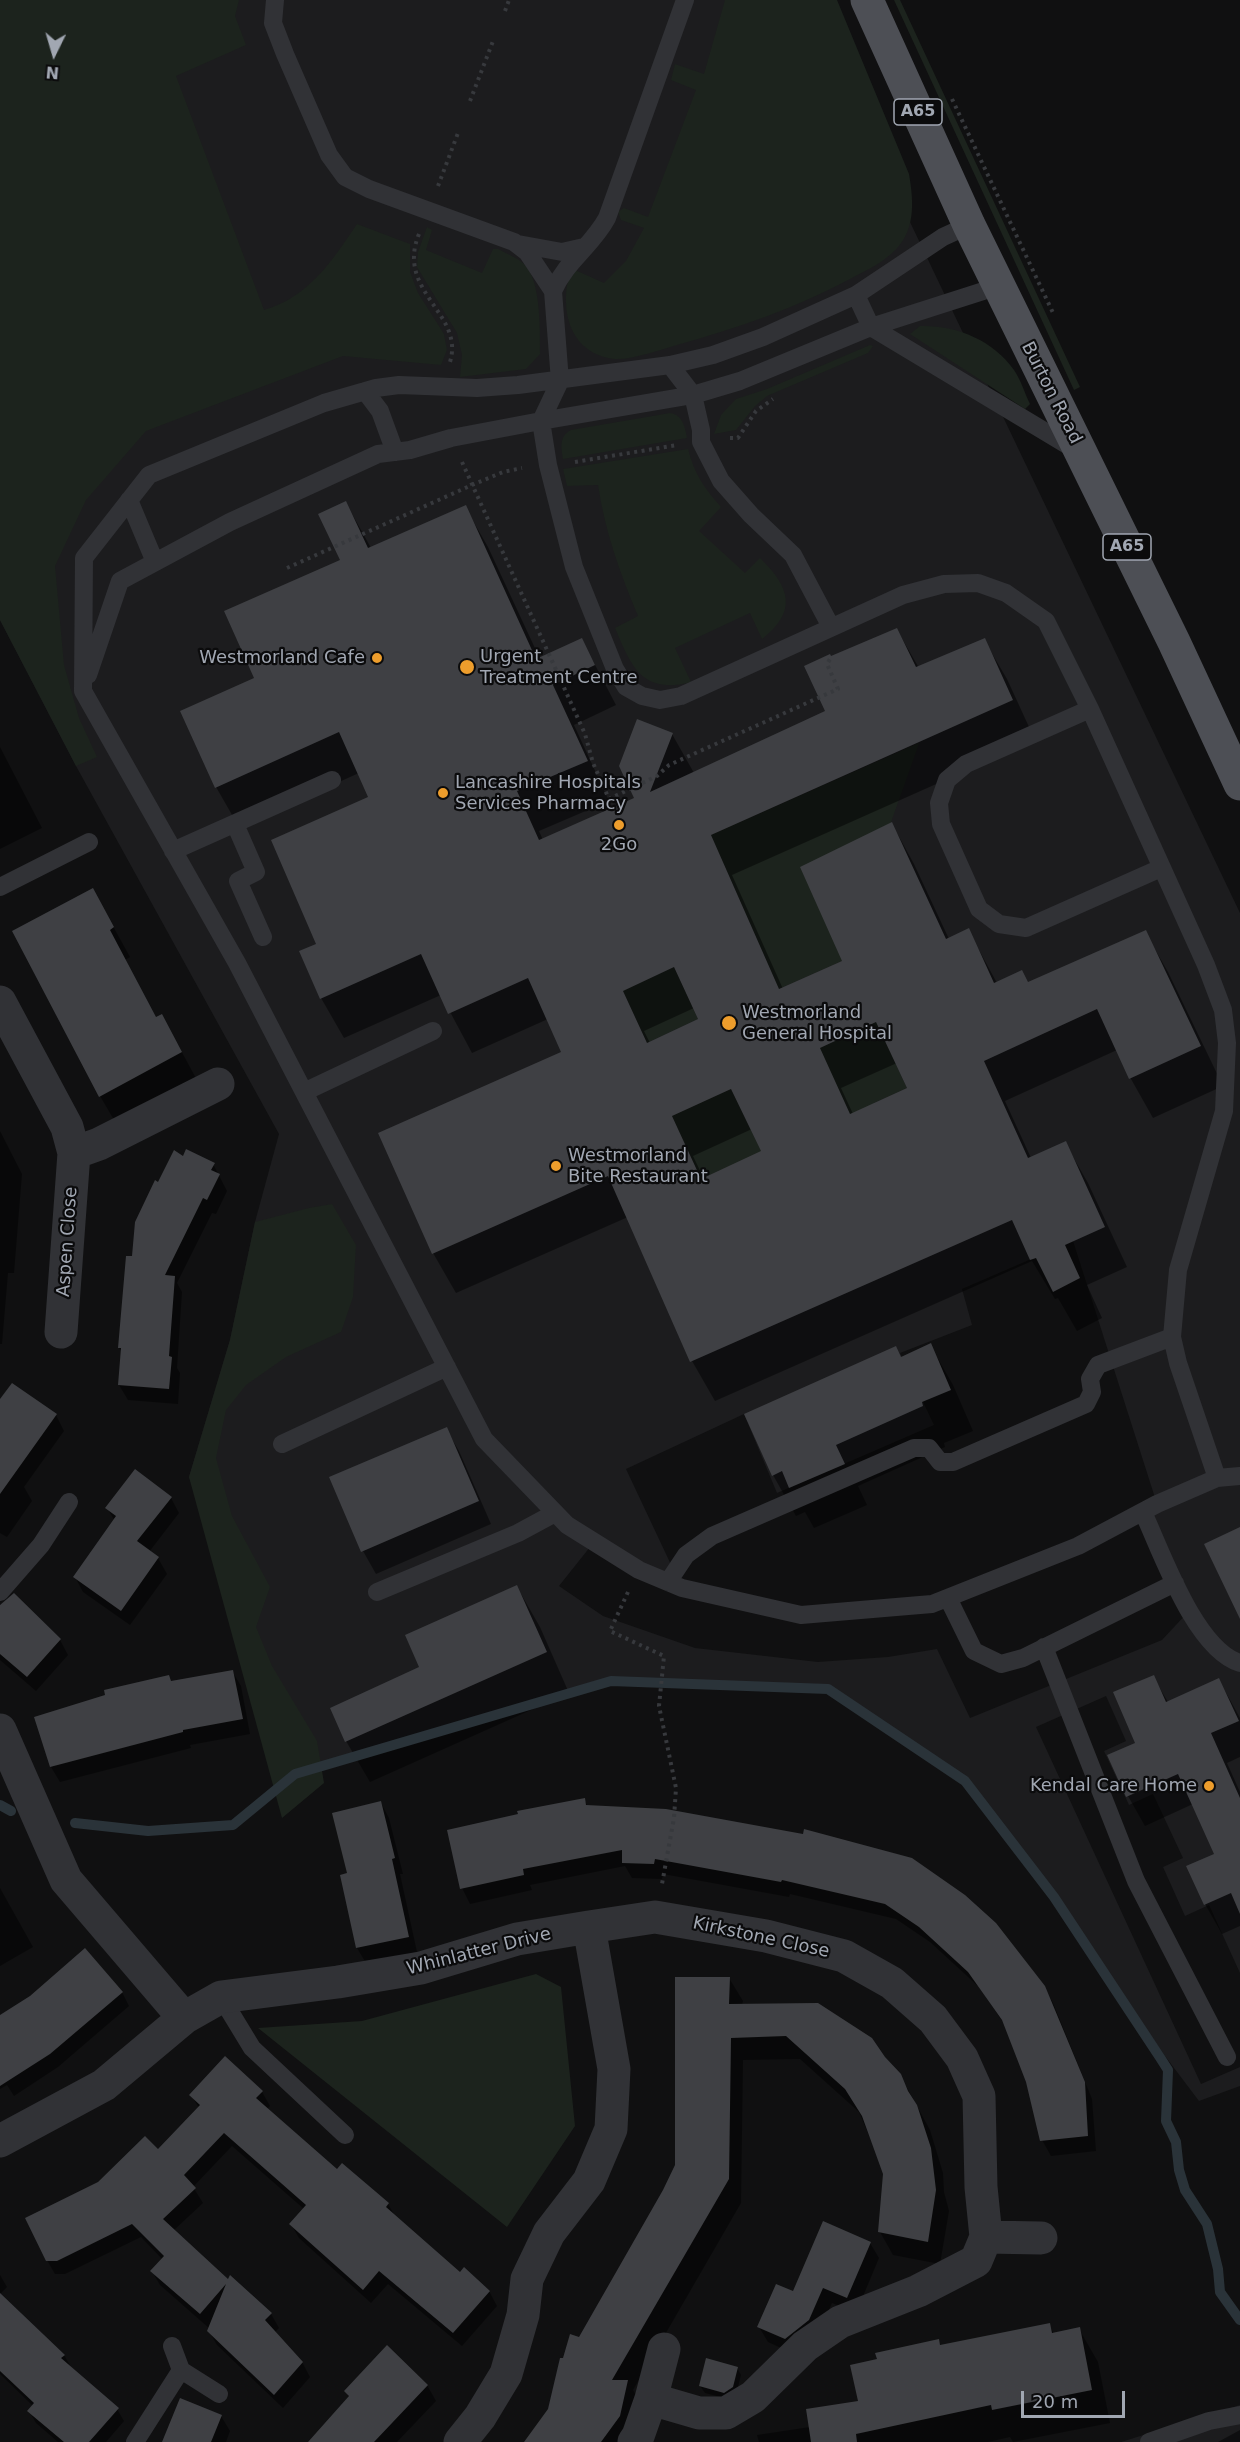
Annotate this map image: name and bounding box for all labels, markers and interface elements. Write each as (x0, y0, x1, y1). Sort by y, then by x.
north arrow (24, 24, 84, 84)
text: N (45, 62, 60, 82)
road number: A65 (894, 99, 942, 125)
street label: Burton Road (1016, 338, 1086, 448)
road number: A65 (1103, 534, 1151, 560)
place label: Urgent Treatment Centre (480, 646, 638, 688)
place label: Westmorland Cafe (199, 647, 365, 669)
marker: Westmorland Cafe (370, 651, 384, 665)
marker: Urgent Treatment Centre (458, 658, 476, 676)
place label: Lancashire Hospitals Services Pharmacy (455, 772, 641, 814)
marker: Lancashire Hospitals Services Pharmacy (436, 786, 450, 800)
marker: 2Go (612, 818, 626, 832)
place label: 2Go (601, 834, 637, 856)
place label: Westmorland General Hospital (742, 1002, 892, 1044)
marker: Westmorland General Hospital (720, 1014, 738, 1032)
place label: Westmorland Bite Restaurant (568, 1145, 708, 1188)
marker: Westmorland Bite Restaurant (549, 1159, 563, 1173)
street label: Aspen Close (53, 1186, 83, 1298)
place label: Kendal Care Home (1030, 1775, 1197, 1797)
marker: Kendal Care Home (1202, 1779, 1216, 1793)
street label: Kirkstone Close (691, 1913, 831, 1963)
street label: Whinlatter Drive (405, 1924, 553, 1980)
scale bar (1024, 2379, 1128, 2417)
text: 20 m (1032, 2391, 1078, 2412)

